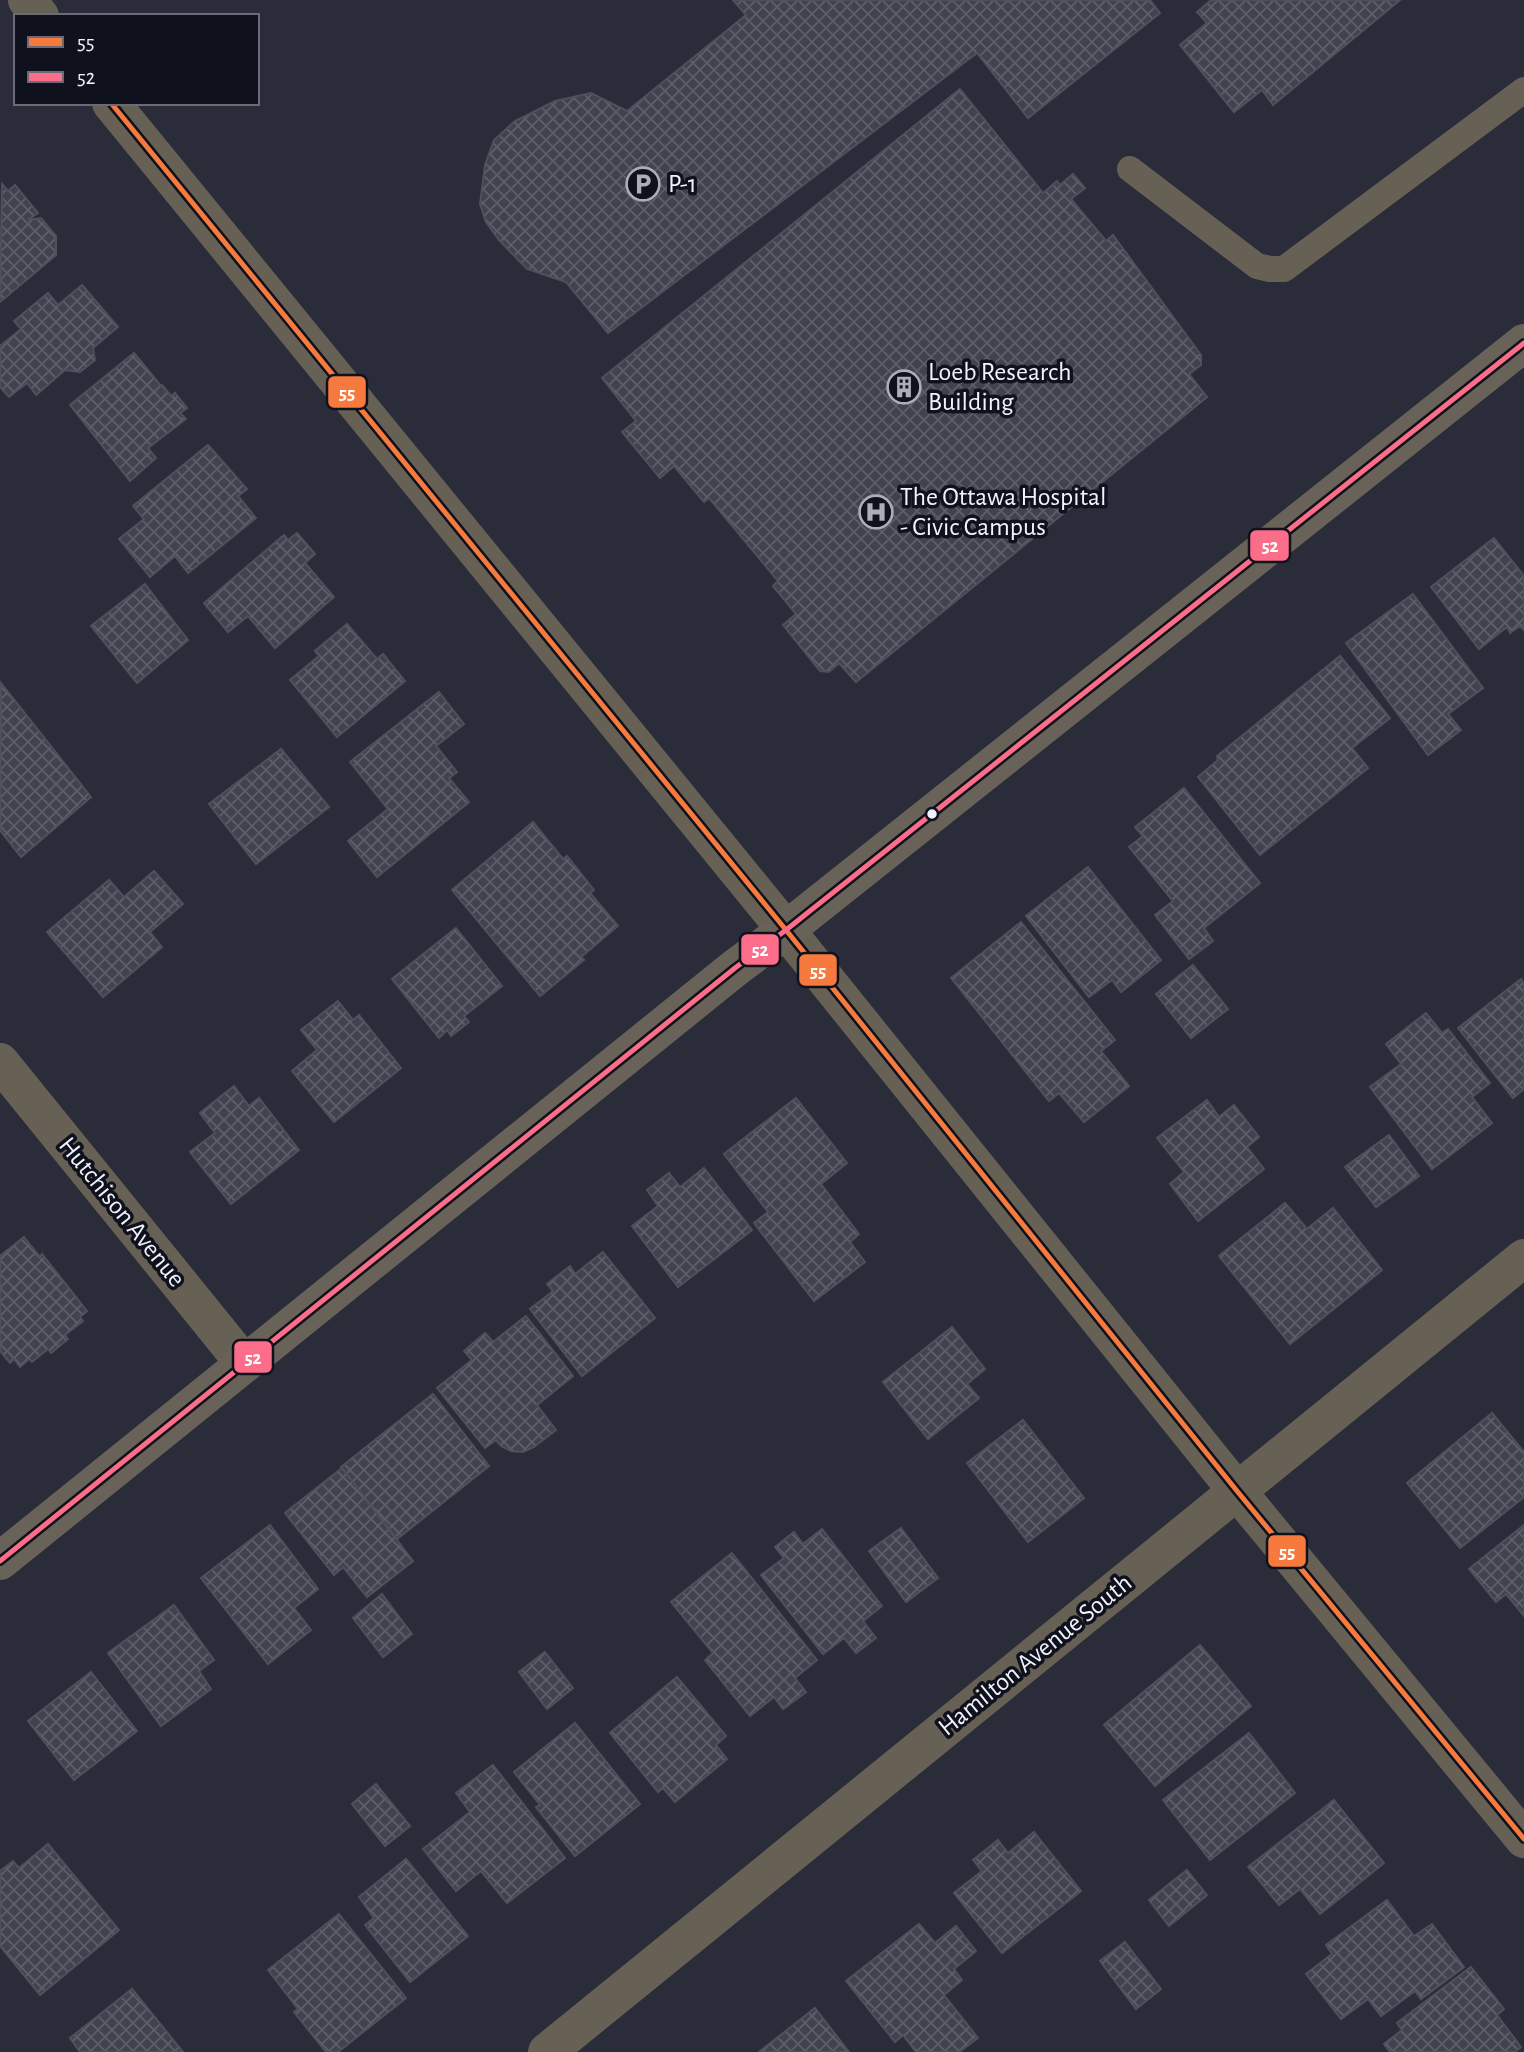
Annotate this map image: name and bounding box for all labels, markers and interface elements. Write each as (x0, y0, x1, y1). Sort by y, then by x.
legend (14, 14, 259, 105)
text: 55 (77, 32, 95, 53)
text: 52 (77, 67, 95, 88)
parking icon: P-1 (624, 165, 662, 203)
place label: P-1 (668, 171, 697, 197)
place label: Loeb Research Building (928, 359, 1072, 415)
building icon: Loeb Research Building (885, 368, 923, 406)
line badge: 55 (327, 375, 367, 409)
text: 55 (339, 384, 355, 403)
place label: The Ottawa Hospital - Civic Campus (900, 484, 1106, 540)
hospital icon: The Ottawa Hospital - Civic Campus (857, 493, 895, 531)
line badge: 52 (1249, 529, 1290, 562)
text: 52 (1261, 537, 1279, 556)
unlabelled marker (925, 807, 939, 821)
line badge: 52 (740, 933, 780, 966)
text: 52 (751, 941, 769, 960)
line badge: 55 (798, 953, 838, 987)
text: 55 (810, 962, 826, 981)
street label: Hutchison Avenue (54, 1132, 190, 1292)
line badge: 52 (233, 1340, 273, 1374)
text: 52 (244, 1349, 262, 1368)
line badge: 55 (1267, 1534, 1307, 1568)
text: 55 (1279, 1543, 1295, 1562)
street label: Hamilton Avenue South (933, 1569, 1137, 1741)

